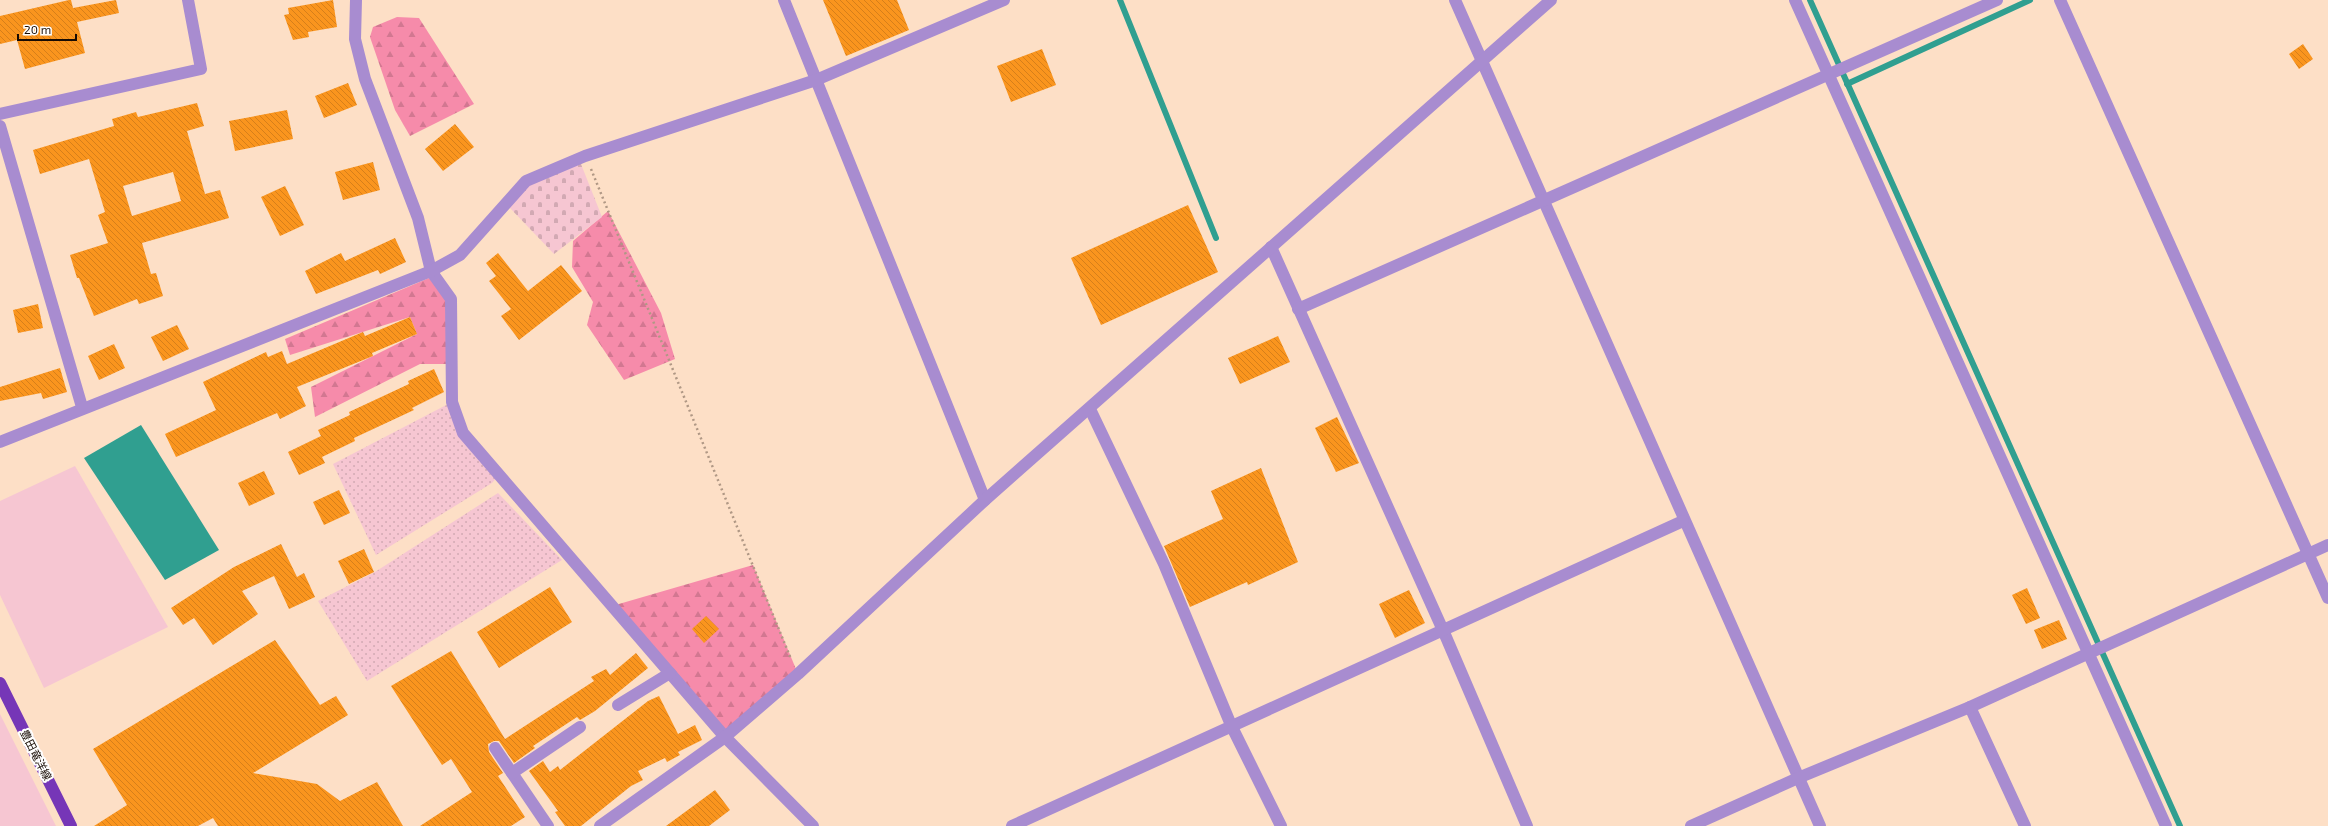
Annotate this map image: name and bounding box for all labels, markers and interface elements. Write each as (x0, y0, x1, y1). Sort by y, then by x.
scale bar (18, 16, 76, 42)
text: 20 m (24, 22, 51, 36)
street label: 豊田竜洋線 (18, 727, 55, 782)

